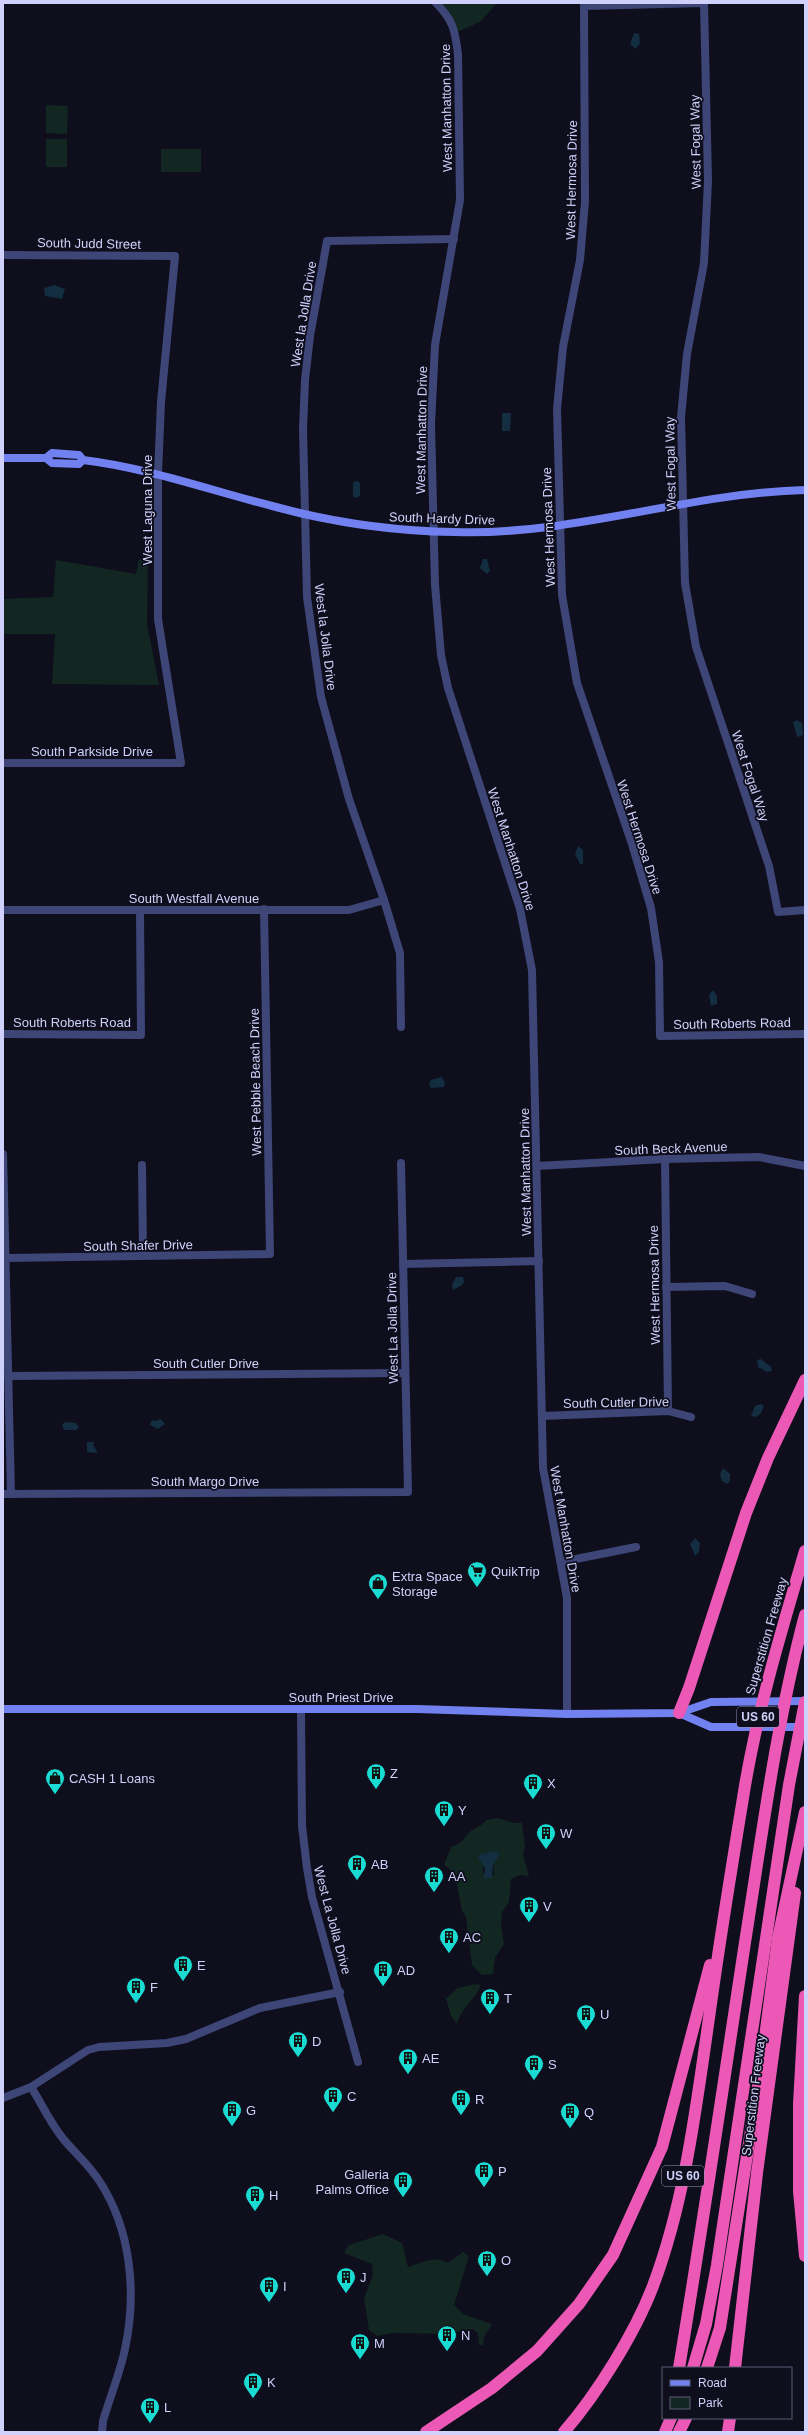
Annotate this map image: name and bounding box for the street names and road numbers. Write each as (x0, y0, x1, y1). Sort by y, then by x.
street label: West Manhatton Drive (438, 44, 455, 172)
street label: West Fogal Way (687, 94, 704, 189)
street label: West Hermosa Drive (563, 120, 580, 240)
street label: South Judd Street (37, 235, 142, 252)
street label: West la Jolla Drive (288, 260, 319, 368)
street label: West Manhatton Drive (413, 366, 430, 494)
street label: West Fogal Way (662, 416, 679, 511)
street label: West Laguna Drive (140, 455, 155, 565)
street label: West Hermosa Drive (539, 467, 558, 587)
street label: South Hardy Drive (389, 509, 495, 528)
street label: West la Jolla Drive (312, 583, 339, 691)
street label: West Fogal Way (729, 729, 772, 824)
street label: South Parkside Drive (31, 744, 153, 759)
street label: West Hermosa Drive (614, 778, 665, 896)
street label: West Manhatton Drive (485, 786, 538, 913)
street label: South Westfall Avenue (129, 891, 259, 906)
street label: West Pebble Beach Drive (247, 1008, 264, 1156)
street label: South Roberts Road (13, 1015, 131, 1030)
street label: South Roberts Road (673, 1015, 791, 1032)
street label: West Manhatton Drive (517, 1108, 534, 1236)
street label: South Beck Avenue (614, 1139, 728, 1158)
street label: West Hermosa Drive (646, 1225, 663, 1345)
street label: South Shafer Drive (83, 1237, 193, 1254)
street label: West La Jolla Drive (384, 1272, 401, 1384)
street label: South Cutler Drive (153, 1356, 259, 1371)
street label: South Cutler Drive (563, 1394, 669, 1411)
street label: West Manhatton Drive (547, 1465, 584, 1594)
street label: South Margo Drive (151, 1474, 259, 1489)
street label: Superstition Freeway (742, 1575, 791, 1697)
street label: South Priest Drive (289, 1690, 393, 1705)
road number: US 60 (737, 1707, 779, 1727)
street label: West La Jolla Drive (311, 1864, 354, 1976)
street label: Superstition Freeway (739, 2033, 768, 2157)
road number: US 60 (662, 2166, 704, 2186)

